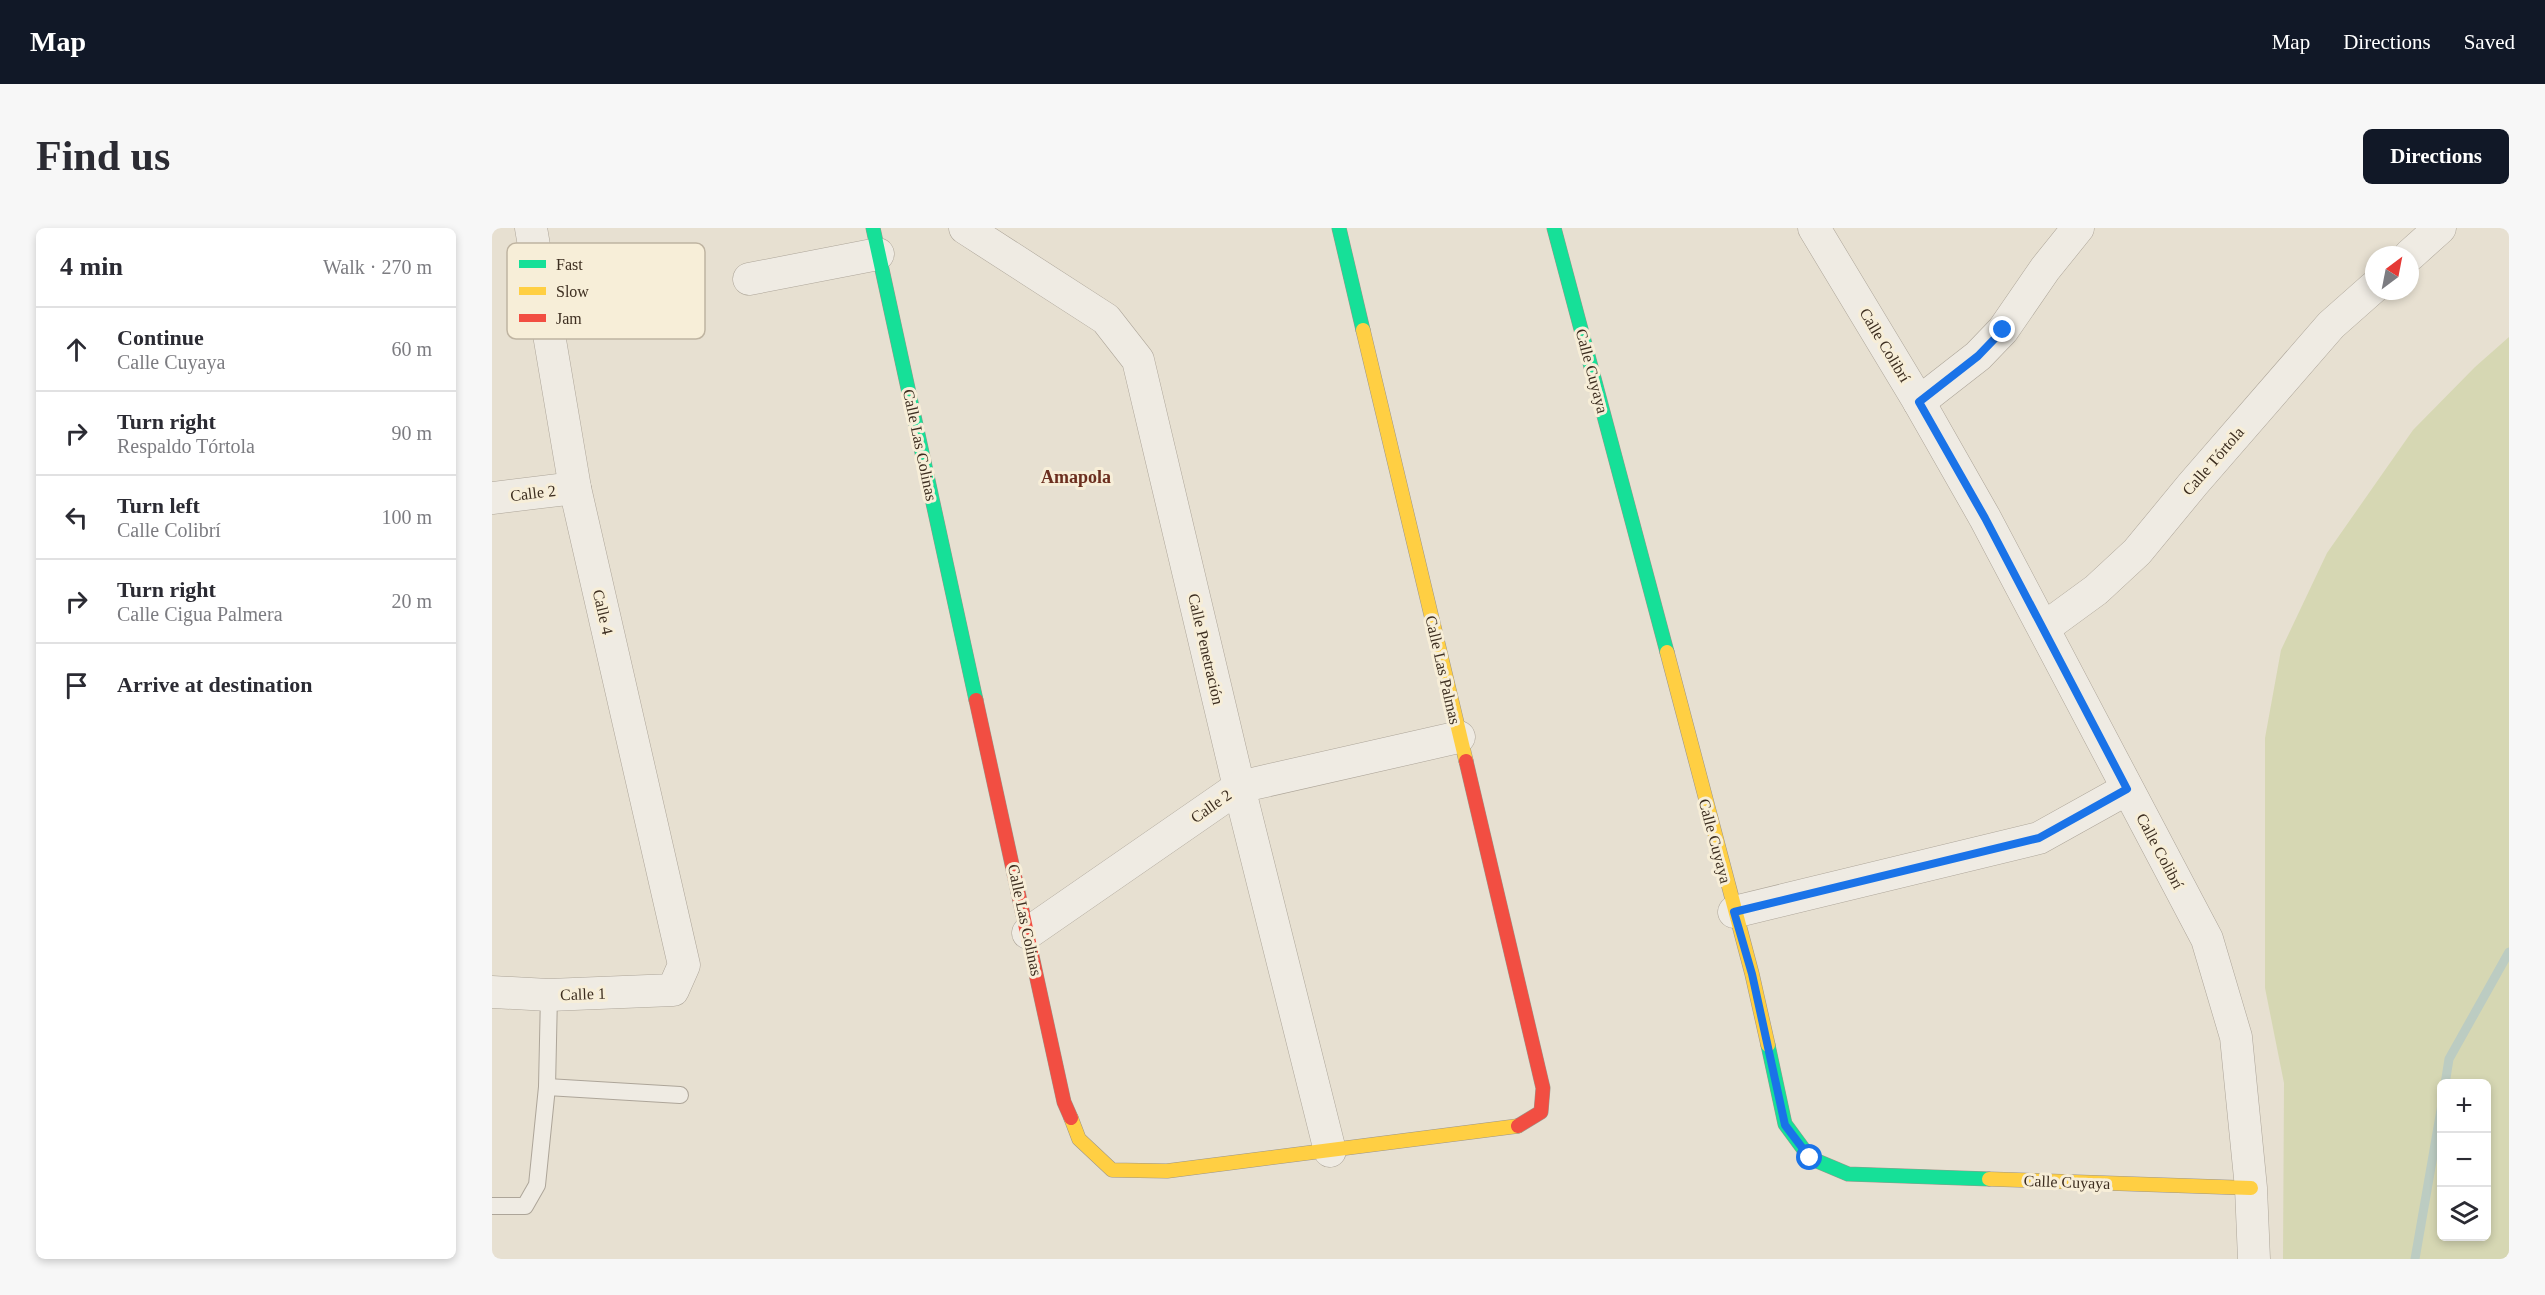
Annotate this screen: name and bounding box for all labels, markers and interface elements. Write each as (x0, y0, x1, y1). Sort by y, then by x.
text: Map (30, 26, 86, 57)
text: Map (2272, 30, 2310, 54)
text: Directions (2343, 30, 2431, 54)
text: Saved (2464, 30, 2515, 54)
button: Directions (2363, 129, 2509, 184)
text: Find us (36, 133, 170, 179)
legend (507, 243, 705, 339)
north arrow (2365, 246, 2419, 300)
text: 4 min (60, 252, 123, 281)
text: Walk · 270 m (323, 256, 432, 278)
text: Fast (556, 256, 583, 273)
text: Slow (556, 283, 589, 300)
street label: Calle Colibrí (1856, 305, 1914, 385)
text: Jam (556, 310, 582, 327)
route end (1989, 316, 2015, 342)
text: Continue (117, 325, 204, 350)
street label: Calle Cuyaya (1572, 327, 1611, 415)
icon: ahead (60, 333, 93, 366)
text: 60 m (391, 338, 432, 360)
text: Calle Cuyaya (117, 351, 225, 373)
street label: Calle Las Colinas (900, 388, 940, 502)
text: Turn right (117, 409, 216, 434)
icon: right (60, 417, 93, 450)
text: 90 m (391, 422, 432, 444)
street label: Calle Tórtola (2179, 424, 2247, 498)
text: Respaldo Tórtola (117, 435, 255, 457)
district label: Amapola (1041, 467, 1111, 487)
street label: Calle 2 (509, 482, 557, 504)
text: Turn left (117, 493, 200, 518)
icon: left (60, 501, 93, 534)
text: 100 m (381, 506, 432, 528)
text: Calle Colibrí (117, 519, 221, 541)
text: Turn right (117, 577, 216, 602)
icon: right (60, 585, 93, 618)
street label: Calle 4 (590, 588, 616, 636)
text: 20 m (391, 590, 432, 612)
street label: Calle Penetración (1185, 592, 1227, 706)
text: Calle Cigua Palmera (117, 603, 283, 625)
street label: Calle Las Palmas (1422, 614, 1464, 726)
icon: arrive (60, 669, 93, 702)
text: Arrive at destination (117, 672, 313, 697)
street label: Calle 2 (1187, 786, 1235, 826)
street label: Calle Cuyaya (1695, 797, 1734, 885)
street label: Calle Colibrí (2133, 810, 2187, 892)
street label: Calle Las Colinas (1005, 863, 1045, 977)
street label: Calle 1 (560, 985, 606, 1003)
map controls (2437, 1079, 2491, 1241)
button: + (2437, 1079, 2491, 1133)
button: − (2437, 1133, 2491, 1187)
route start (1796, 1144, 1822, 1170)
street label: Calle Cuyaya (2023, 1172, 2111, 1193)
button: layers (2437, 1187, 2491, 1241)

